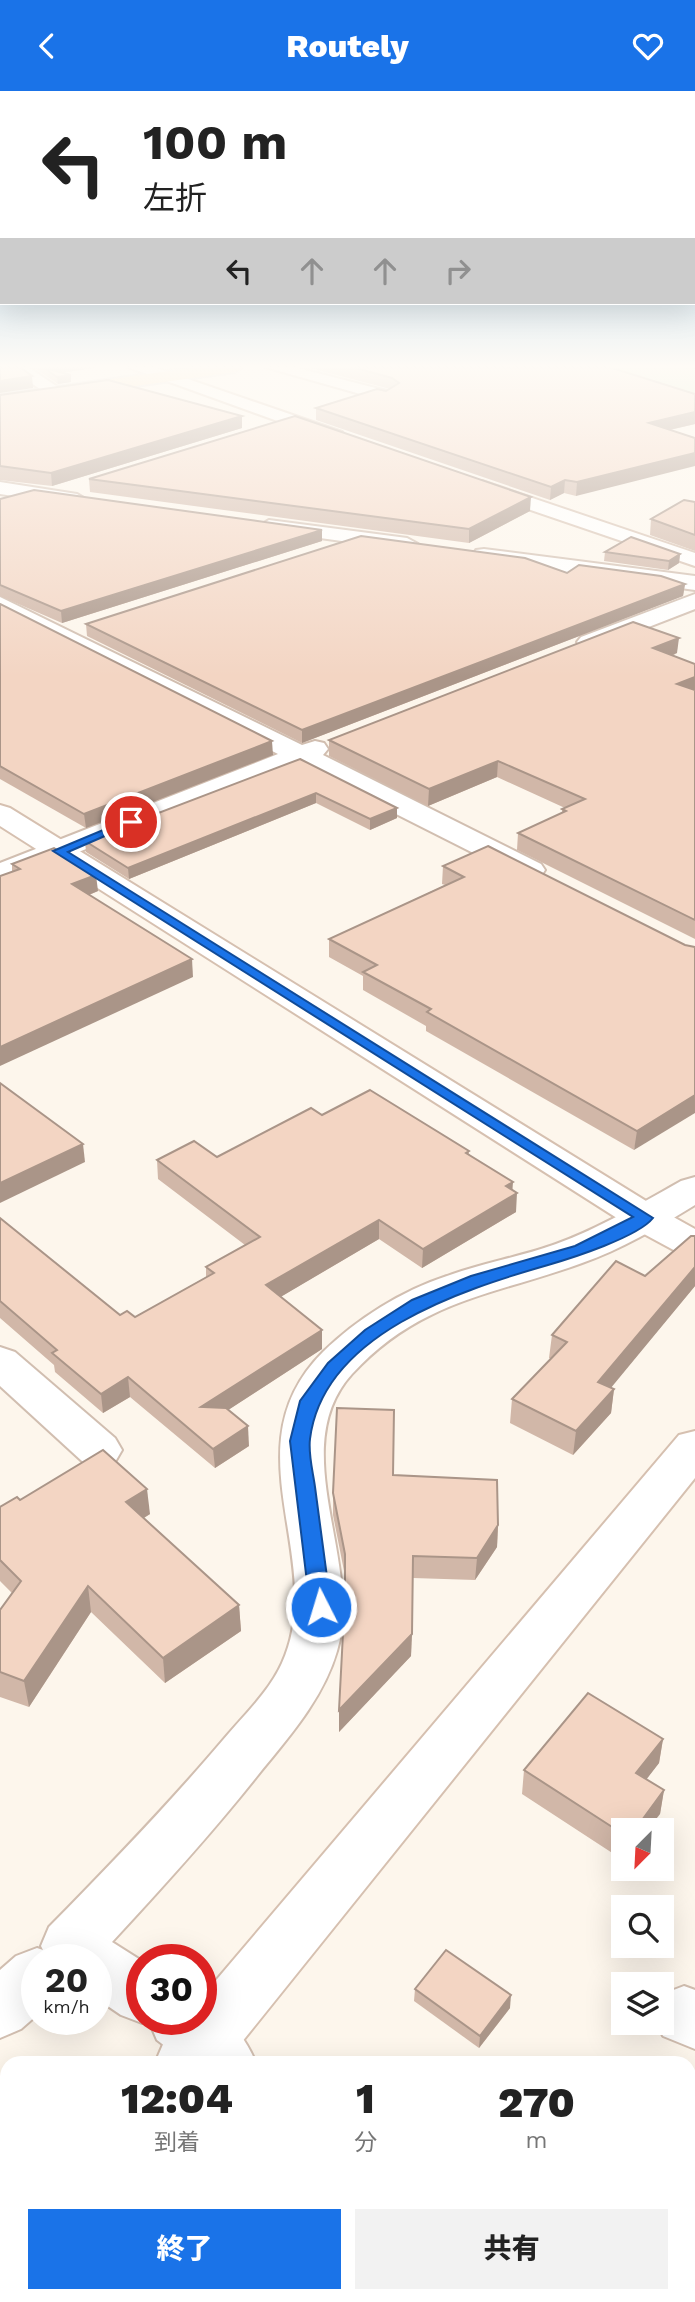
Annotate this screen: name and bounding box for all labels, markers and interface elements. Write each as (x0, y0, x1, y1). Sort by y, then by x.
icon: back (28, 27, 66, 65)
text: Routely (286, 27, 409, 65)
icon: heart (629, 27, 667, 65)
text: 100 m (143, 113, 287, 171)
icon: left (28, 119, 119, 210)
text: 左折 (143, 179, 207, 217)
icon: left (220, 252, 258, 290)
icon: ahead (293, 252, 331, 290)
icon: ahead (366, 252, 404, 290)
icon: right (439, 252, 477, 290)
pin (101, 792, 161, 852)
icon: arrive (112, 803, 150, 841)
position arrow (284, 1570, 358, 1644)
north arrow (611, 1818, 674, 1881)
map controls (611, 1818, 674, 2035)
button: search (611, 1895, 674, 1958)
speed limit sign: 30 (126, 1944, 217, 2035)
text: 20 (45, 1959, 88, 2001)
button: layers (611, 1972, 674, 2035)
text: km/h (43, 1996, 90, 2017)
text: 12:04 (121, 2074, 233, 2123)
text: 1 (356, 2074, 375, 2123)
text: 270 (498, 2078, 575, 2127)
text: m (526, 2127, 547, 2154)
text: 到着 (154, 2129, 200, 2156)
text: 分 (354, 2129, 377, 2156)
button: 終了 (28, 2209, 341, 2289)
button: 共有 (355, 2209, 668, 2289)

